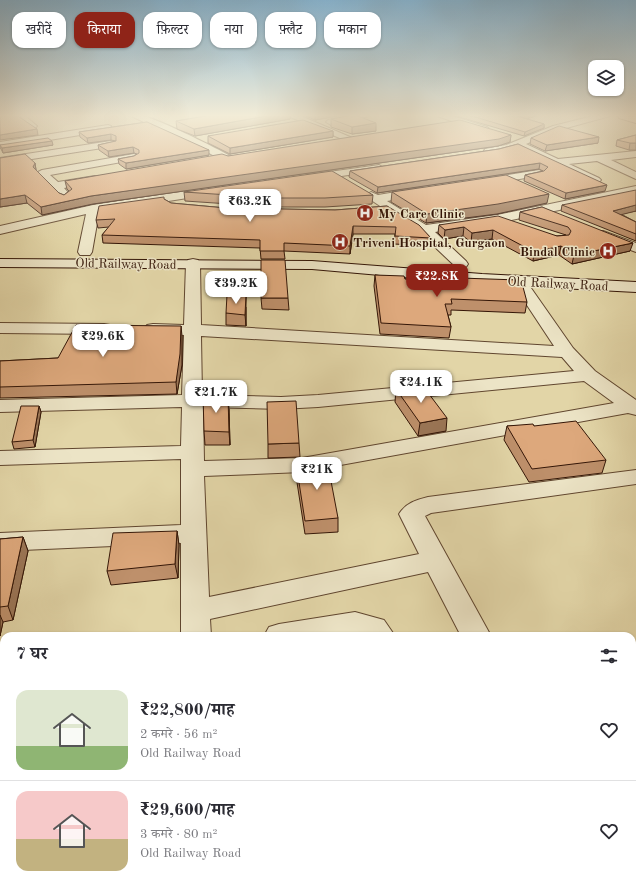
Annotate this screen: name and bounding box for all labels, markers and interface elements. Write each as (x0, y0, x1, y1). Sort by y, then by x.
chip: खरीदें (12, 12, 66, 48)
chip: किराया (74, 12, 135, 48)
chip: फ़िल्टर (143, 12, 202, 48)
chip: नया (210, 12, 257, 48)
chip: फ़्लैट (265, 12, 316, 48)
chip: मकान (324, 12, 381, 48)
map controls (588, 60, 624, 96)
button: layers (588, 60, 624, 96)
pin: ₹63.2K (217, 189, 283, 223)
text: ₹63.2K (228, 195, 272, 208)
hospital icon: My Care Clinic (355, 203, 375, 223)
place label: My Care Clinic (378, 208, 464, 221)
hospital icon: Triveni Hospital, Gurgaon (330, 232, 350, 252)
place label: Triveni Hospital, Gurgaon (353, 237, 505, 250)
hospital icon: Bindal Clinic (598, 241, 618, 261)
place label: Bindal Clinic (520, 246, 595, 259)
street label: Old Railway Road (75, 257, 177, 272)
pin: ₹22.8K (404, 264, 470, 298)
text: ₹22.8K (415, 270, 459, 283)
pin: ₹39.2K (203, 271, 269, 305)
street label: Old Railway Road (507, 275, 609, 294)
text: ₹39.2K (214, 277, 258, 290)
pin: ₹29.6K (70, 324, 136, 358)
text: ₹29.6K (81, 330, 125, 343)
pin: ₹24.1K (388, 370, 454, 404)
text: ₹24.1K (399, 376, 443, 389)
pin: ₹21.7K (183, 380, 249, 414)
text: ₹21.7K (194, 386, 238, 399)
pin: ₹21K (293, 457, 341, 491)
text: ₹21K (301, 463, 333, 476)
icon: filters (598, 645, 620, 667)
text: 7 घर (16, 646, 48, 663)
text: ₹22,800/माह (140, 702, 234, 719)
icon: home (48, 706, 96, 754)
icon: heart (598, 719, 620, 741)
text: 2 कमरे · 56 m² (140, 728, 217, 741)
text: Old Railway Road (140, 747, 241, 760)
text: ₹29,600/माह (140, 802, 234, 819)
icon: home (48, 807, 96, 855)
icon: heart (598, 820, 620, 842)
text: 3 कमरे · 80 m² (140, 828, 217, 841)
text: Old Railway Road (140, 847, 241, 860)

